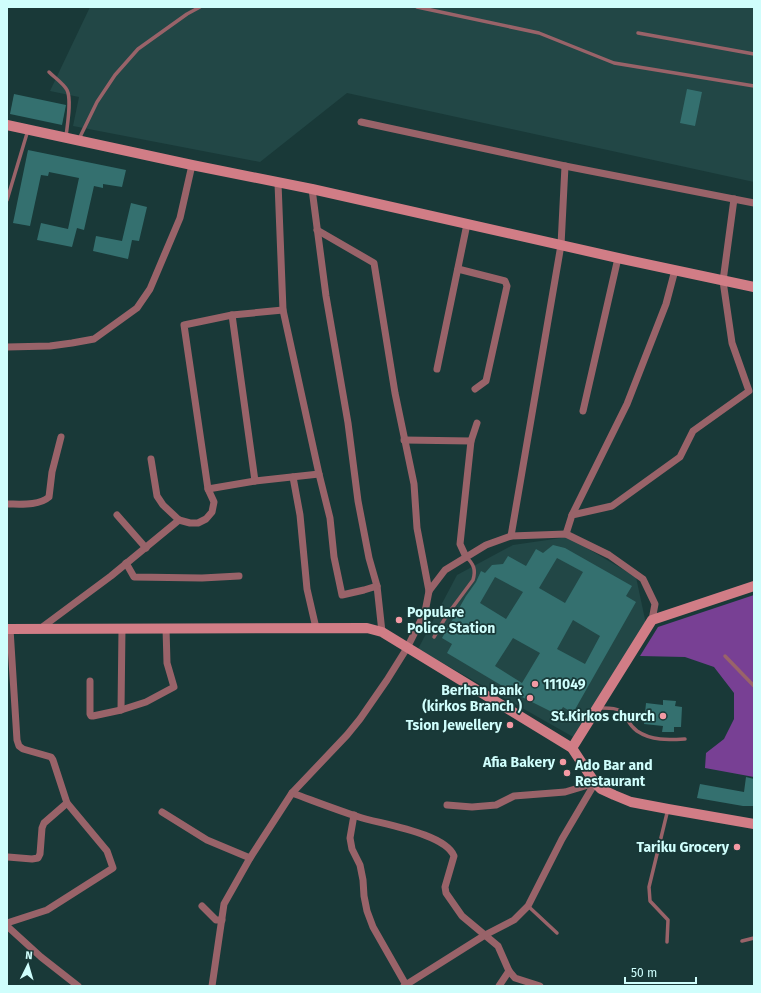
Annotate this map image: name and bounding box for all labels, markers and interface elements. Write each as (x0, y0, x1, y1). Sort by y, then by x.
place label: Populare Police Station (407, 604, 495, 637)
marker: Populare Police Station (394, 615, 404, 625)
place label: 111049 (543, 676, 586, 693)
marker: 111049 (530, 679, 540, 689)
place label: Berhan bank (kirkos Branch ) (422, 682, 522, 715)
marker: Berhan bank (kirkos Branch ) (525, 693, 535, 703)
place label: St.Kirkos church (551, 708, 655, 725)
marker: St.Kirkos church (658, 711, 668, 721)
place label: Tsion Jewellery (406, 717, 503, 734)
marker: Tsion Jewellery (505, 720, 515, 730)
place label: Afia Bakery (482, 754, 556, 771)
marker: Afia Bakery (558, 757, 568, 767)
place label: Ado Bar and Restaurant (574, 757, 653, 790)
marker: Ado Bar and Restaurant (562, 768, 572, 778)
place label: Tariku Grocery (637, 839, 730, 856)
marker: Tariku Grocery (732, 842, 742, 852)
north arrow (8, 945, 48, 985)
text: N (25, 949, 33, 962)
scale bar (625, 959, 696, 985)
text: 50 m (631, 966, 657, 980)

